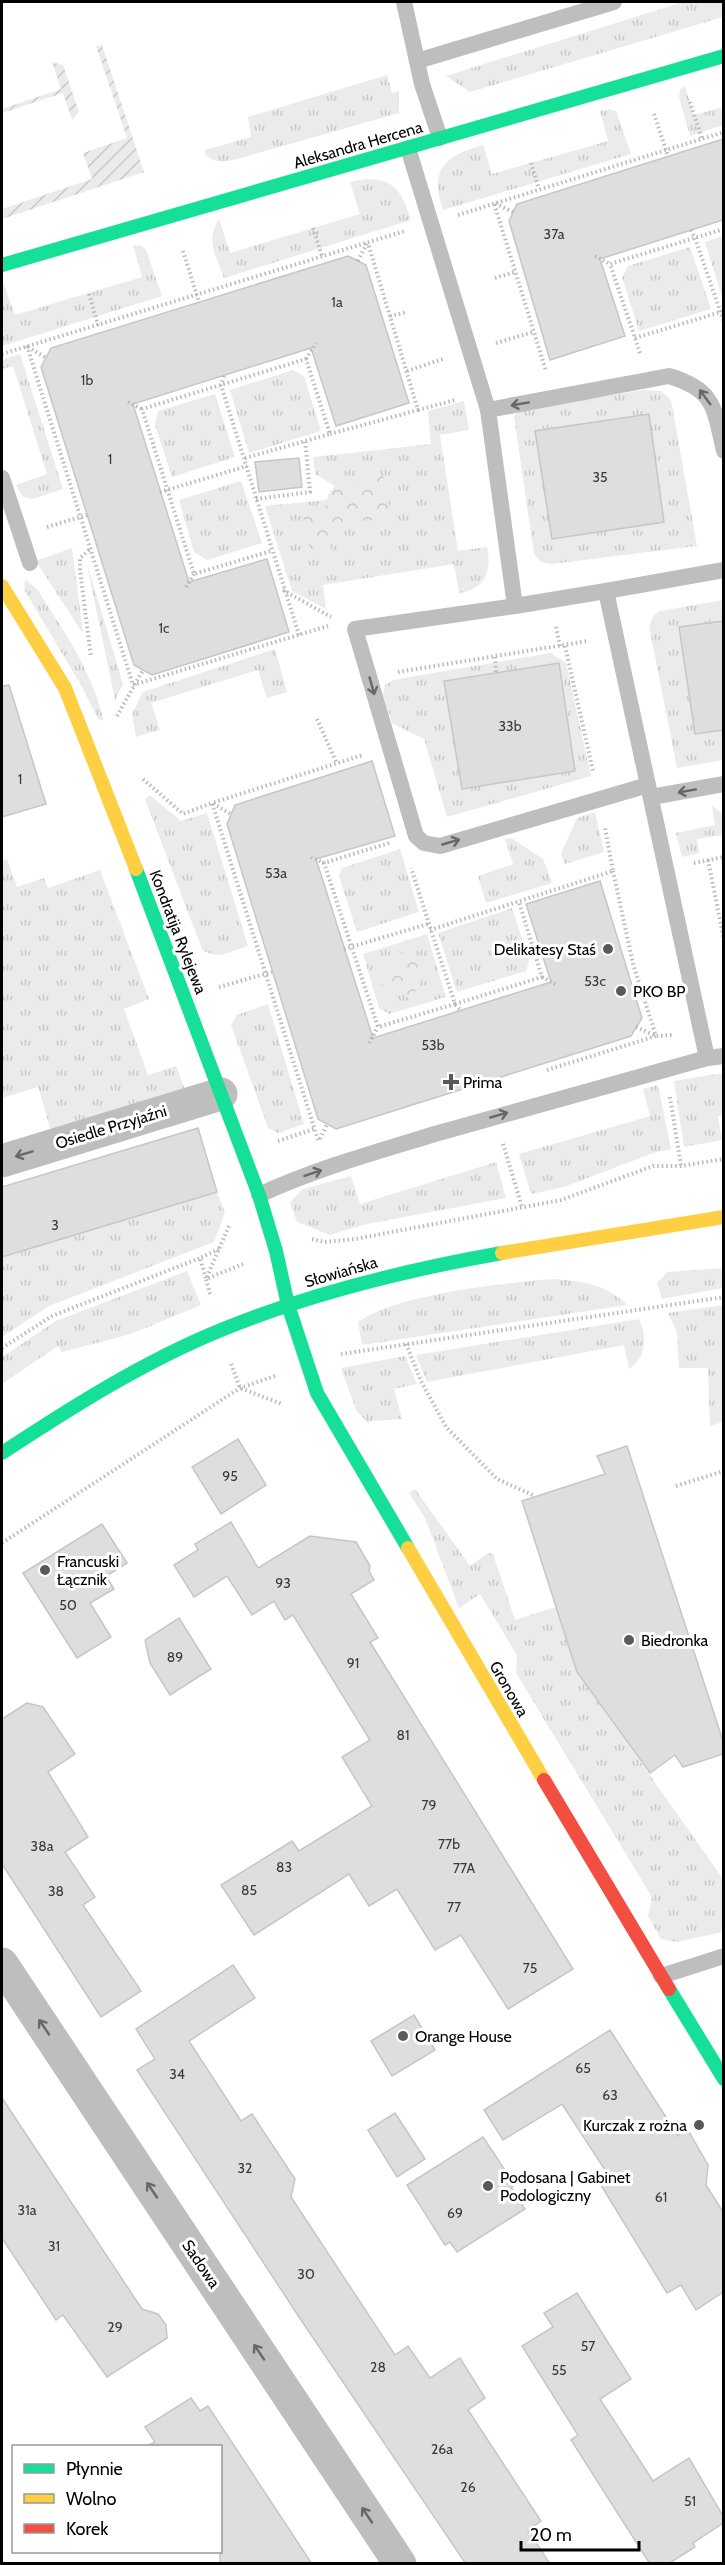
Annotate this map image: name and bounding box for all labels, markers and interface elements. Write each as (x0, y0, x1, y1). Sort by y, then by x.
street label: Aleksandra Hercena (291, 117, 425, 172)
house number: 37a (544, 225, 565, 243)
house number: 1a (331, 293, 343, 311)
house number: 1b (81, 371, 93, 389)
one-way arrow (699, 389, 712, 405)
one-way arrow (511, 399, 531, 410)
house number: 1 (108, 450, 112, 468)
house number: 35 (592, 468, 608, 486)
house number: 1c (159, 619, 169, 637)
one-way arrow (367, 676, 378, 695)
house number: 33b (499, 717, 522, 735)
house number: 1 (18, 770, 22, 788)
one-way arrow (678, 785, 698, 796)
one-way arrow (441, 836, 460, 848)
house number: 53a (265, 864, 287, 882)
street label: Kondratija Rylejewa (146, 867, 211, 997)
place label: Delikatesy Staś (494, 940, 596, 959)
marker: Delikatesy Staś (601, 942, 615, 956)
house number: 53c (584, 972, 606, 990)
place label: PKO BP (633, 982, 685, 1001)
marker: PKO BP (614, 984, 628, 998)
house number: 53b (422, 1036, 445, 1054)
place label: Prima (463, 1073, 503, 1092)
marker: Prima (444, 1075, 458, 1089)
street label: Osiedle Przyjaźni (53, 1101, 169, 1153)
one-way arrow (489, 1109, 508, 1121)
one-way arrow (15, 1149, 34, 1160)
one-way arrow (303, 1167, 322, 1178)
house number: 3 (51, 1216, 59, 1234)
street label: Słowiańska (302, 1252, 380, 1291)
house number: 95 (222, 1467, 238, 1485)
place label: Francuski Łącznik (57, 1552, 119, 1589)
marker: Francuski Łącznik (38, 1563, 52, 1577)
house number: 93 (275, 1574, 291, 1592)
house number: 50 (59, 1596, 77, 1614)
place label: Biedronka (641, 1631, 709, 1650)
marker: Biedronka (622, 1633, 636, 1647)
house number: 89 (167, 1648, 183, 1666)
house number: 91 (347, 1654, 359, 1672)
street label: Gronowa (485, 1658, 533, 1721)
house number: 81 (396, 1726, 410, 1744)
house number: 79 (422, 1796, 437, 1814)
house number: 77b (438, 1835, 460, 1853)
house number: 38a (31, 1837, 54, 1855)
house number: 83 (276, 1858, 292, 1876)
house number: 77A (453, 1859, 475, 1877)
house number: 85 (241, 1881, 257, 1899)
house number: 38 (48, 1882, 64, 1900)
house number: 77 (447, 1898, 461, 1916)
house number: 75 (523, 1959, 537, 1977)
one-way arrow (38, 2020, 50, 2036)
place label: Orange House (415, 2027, 512, 2046)
marker: Orange House (396, 2029, 410, 2043)
house number: 65 (575, 2059, 591, 2077)
house number: 34 (169, 2065, 185, 2083)
house number: 63 (602, 2086, 618, 2104)
place label: Kurczak z rożna (583, 2116, 687, 2135)
marker: Kurczak z rożna (692, 2118, 706, 2132)
house number: 32 (238, 2159, 252, 2177)
place label: Podosana | Gabinet Podologiczny (500, 2168, 631, 2205)
marker: Podosana | Gabinet Podologiczny (481, 2179, 495, 2193)
one-way arrow (145, 2182, 157, 2199)
house number: 61 (655, 2188, 667, 2206)
house number: 31a (18, 2201, 37, 2219)
house number: 69 (447, 2204, 463, 2222)
street label: Sadowa (178, 2236, 224, 2292)
house number: 31 (48, 2237, 60, 2255)
house number: 30 (297, 2265, 315, 2283)
house number: 29 (107, 2318, 123, 2336)
house number: 57 (581, 2337, 595, 2355)
one-way arrow (253, 2344, 266, 2361)
house number: 28 (370, 2358, 386, 2376)
house number: 55 (551, 2361, 567, 2379)
house number: 26a (431, 2440, 453, 2458)
legend (12, 2445, 222, 2553)
text: Płynnie (66, 2458, 123, 2480)
house number: 26 (460, 2478, 476, 2496)
text: Wolno (66, 2488, 117, 2510)
house number: 51 (684, 2492, 696, 2510)
one-way arrow (361, 2507, 373, 2524)
scale bar (521, 2514, 640, 2552)
text: Korek (66, 2518, 109, 2540)
text: 20 m (530, 2524, 572, 2546)

